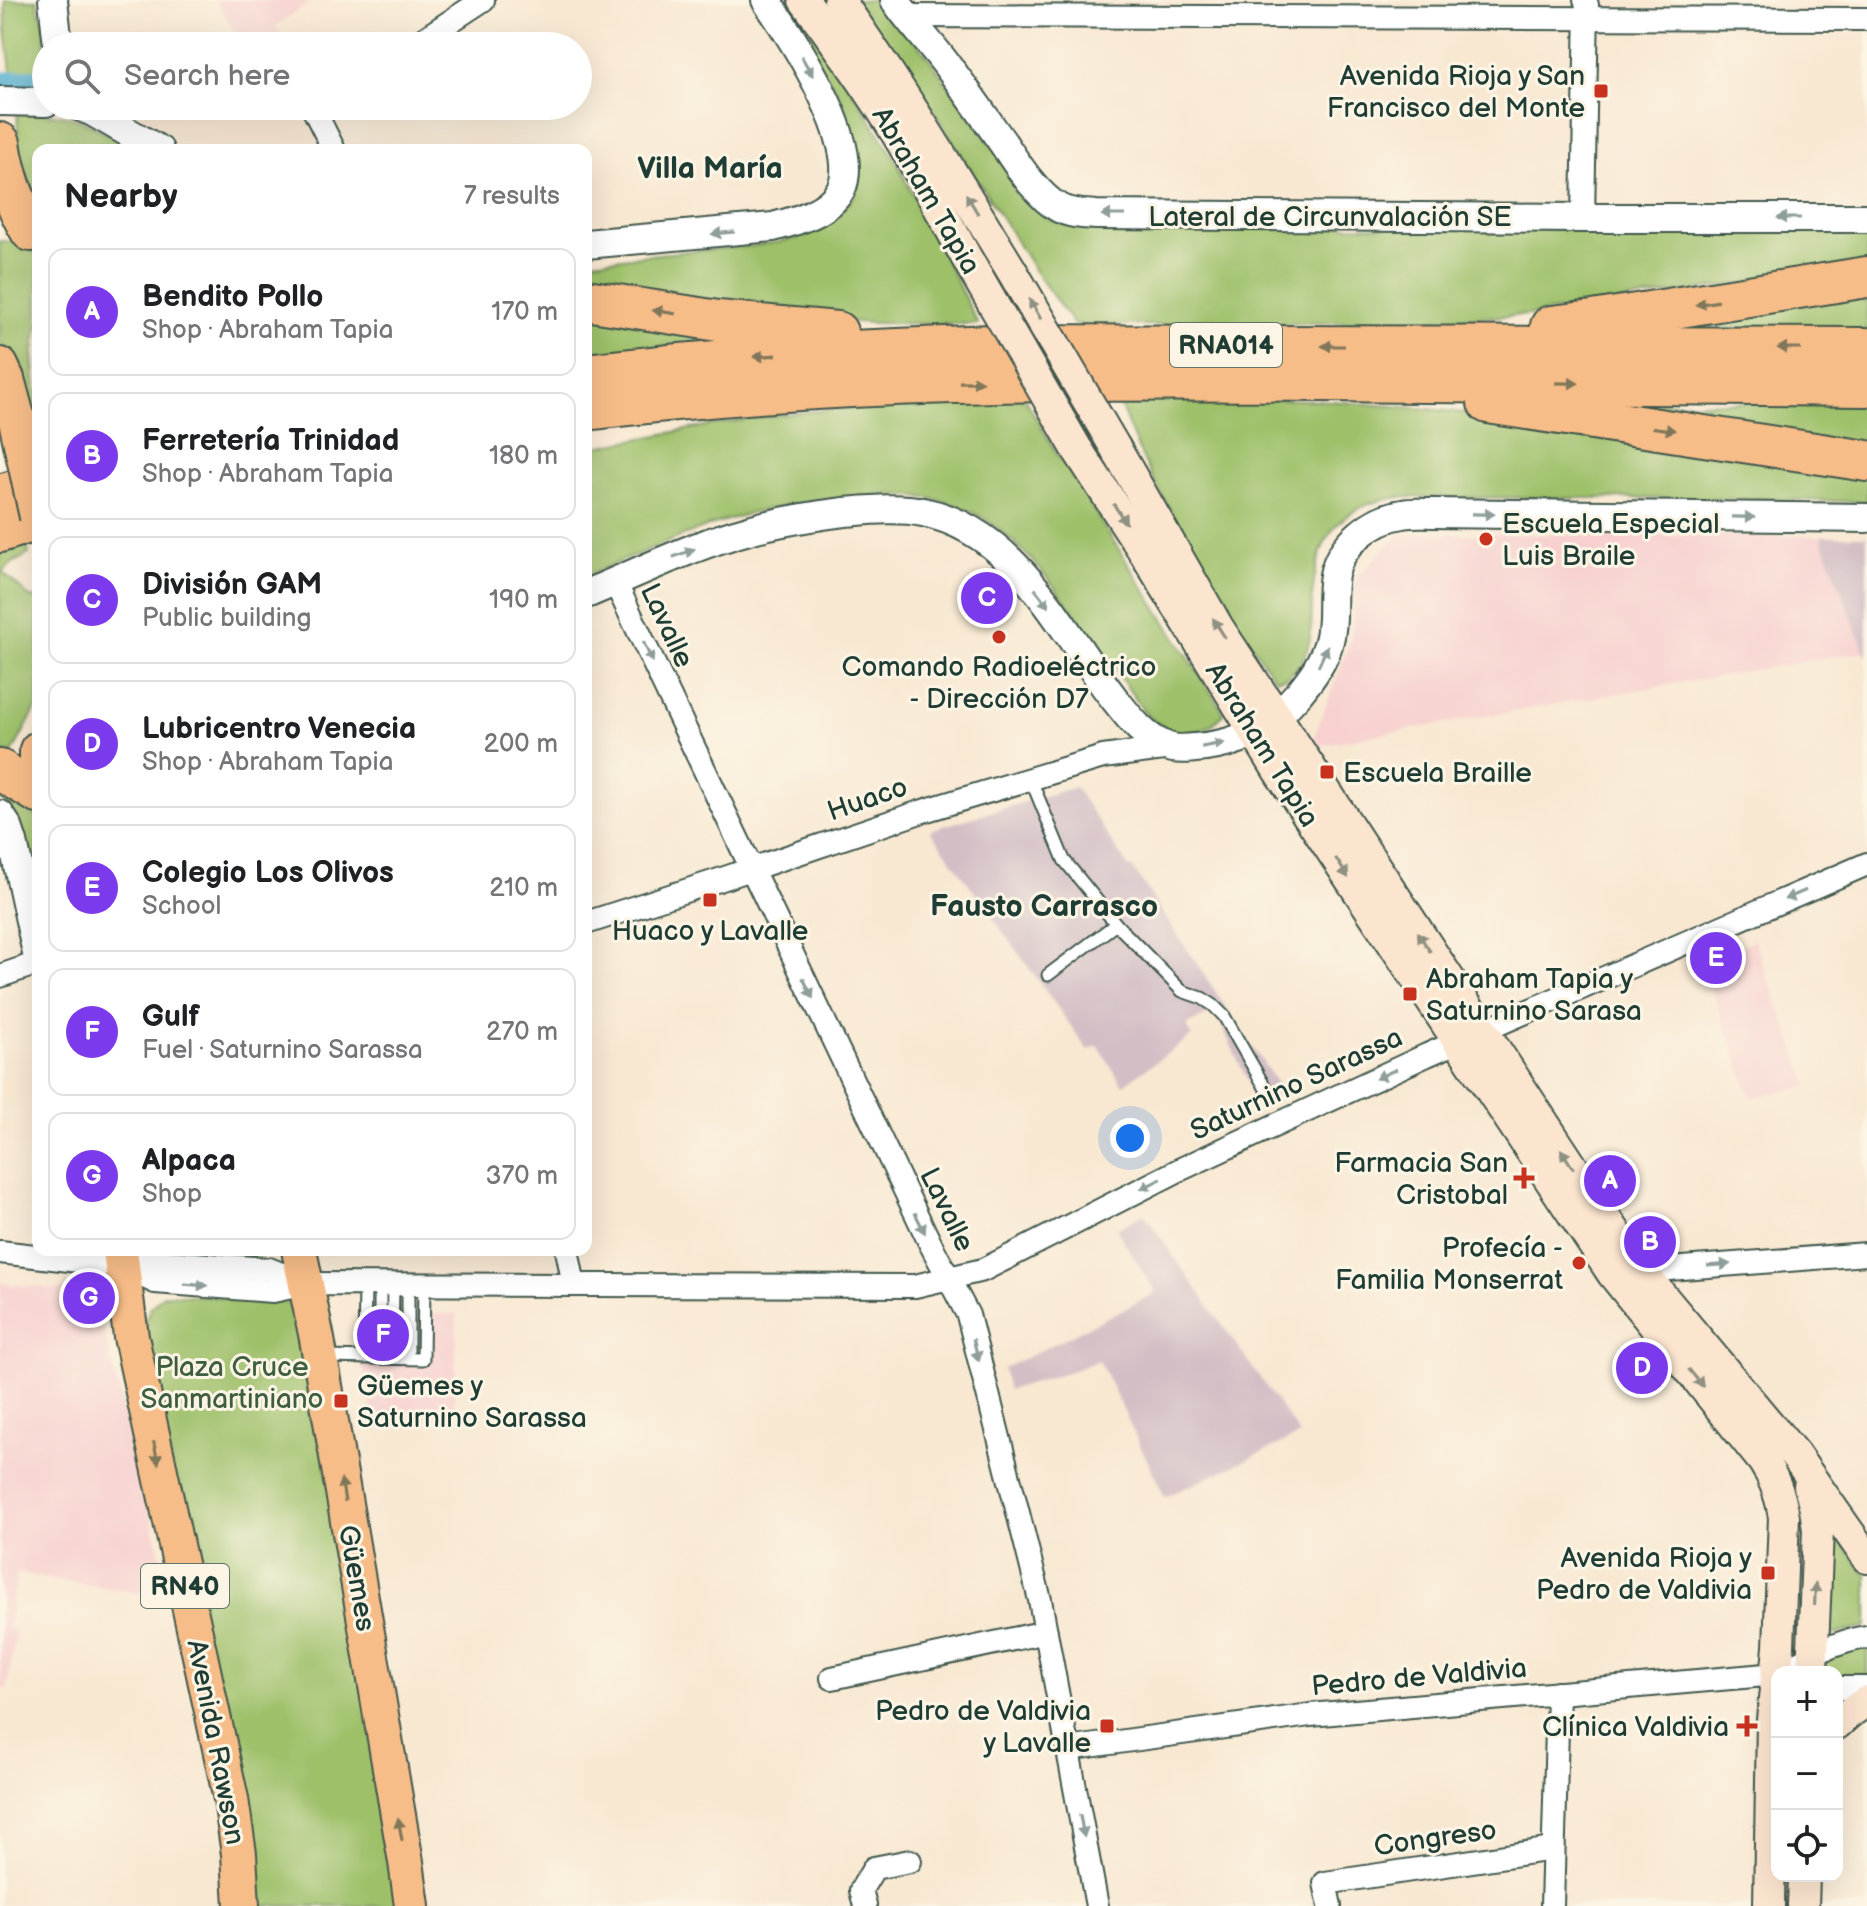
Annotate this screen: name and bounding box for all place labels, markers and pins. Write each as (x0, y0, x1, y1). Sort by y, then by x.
place label: Avenida Rioja y San Francisco del Monte (1327, 60, 1585, 125)
marker: Avenida Rioja y San Francisco del Monte (1592, 82, 1610, 100)
place label: Escuela Especial Luis Braile (1502, 508, 1720, 573)
marker: Escuela Especial Luis Braile (1477, 530, 1495, 548)
pin: C (961, 568, 1013, 628)
marker: Comando Radioeléctrico - Dirección D7 (990, 628, 1008, 646)
place label: Comando Radioeléctrico - Dirección D7 (842, 651, 1156, 716)
place label: Escuela Braille (1343, 757, 1532, 790)
marker: Escuela Braille (1318, 763, 1336, 781)
marker: Huaco y Lavalle (701, 891, 719, 909)
place label: Huaco y Lavalle (612, 915, 808, 948)
pin: E (1690, 928, 1742, 988)
place label: Abraham Tapia y Saturnino Sarasa (1426, 963, 1642, 1028)
marker: Abraham Tapia y Saturnino Sarasa (1401, 985, 1419, 1003)
place label: Farmacia San Cristobal (1334, 1147, 1508, 1212)
pin: A (1584, 1151, 1636, 1211)
marker: Farmacia San Cristobal (1515, 1169, 1533, 1187)
pin: B (1624, 1212, 1676, 1272)
place label: Profecía - Familia Monserrat (1335, 1232, 1563, 1297)
marker: Profecía - Familia Monserrat (1570, 1254, 1588, 1272)
pin: G (63, 1268, 115, 1328)
pin: F (357, 1305, 409, 1365)
pin: D (1616, 1338, 1668, 1398)
place label: Güemes y Saturnino Sarassa (357, 1370, 587, 1435)
marker: Güemes y Saturnino Sarassa (332, 1392, 350, 1410)
place label: Avenida Rioja y Pedro de Valdivia (1536, 1542, 1752, 1607)
marker: Avenida Rioja y Pedro de Valdivia (1759, 1564, 1777, 1582)
place label: Pedro de Valdivia y Lavalle (875, 1695, 1091, 1760)
place label: Clínica Valdivia (1542, 1711, 1729, 1744)
marker: Clínica Valdivia (1736, 1715, 1758, 1737)
marker: Pedro de Valdivia y Lavalle (1098, 1717, 1116, 1735)

